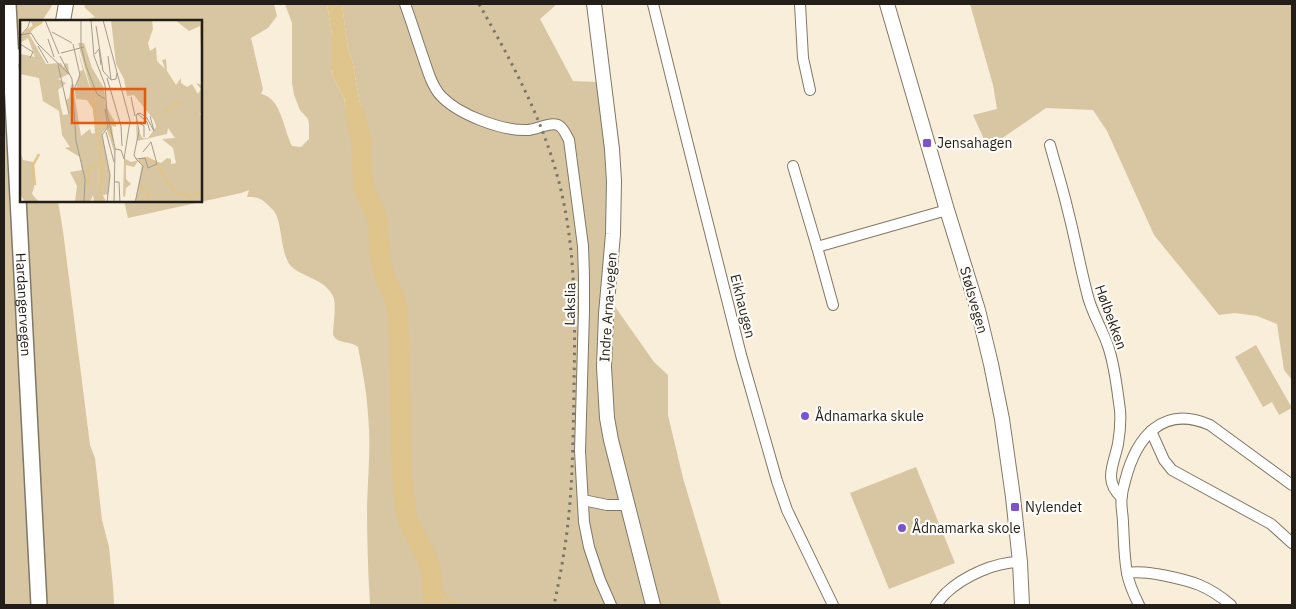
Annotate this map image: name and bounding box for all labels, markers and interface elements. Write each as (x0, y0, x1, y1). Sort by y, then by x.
inset map (20, 20, 202, 202)
place label: Jensahagen (937, 134, 1012, 152)
marker: Jensahagen (921, 137, 933, 149)
street label: Indre Arna-vegen (595, 251, 621, 363)
street label: Hardangervegen (12, 252, 35, 357)
street label: Stølsvegen (956, 264, 992, 336)
street label: Eikhaugen (726, 272, 760, 340)
street label: Lakslia (561, 282, 579, 326)
street label: Hølbekken (1091, 282, 1131, 352)
place label: Ådnamarka skule (815, 406, 924, 425)
marker: Ådnamarka skule (799, 410, 811, 422)
place label: Nylendet (1025, 498, 1082, 516)
marker: Nylendet (1009, 501, 1021, 513)
place label: Ådnamarka skole (912, 518, 1021, 537)
marker: Ådnamarka skole (896, 522, 908, 534)

